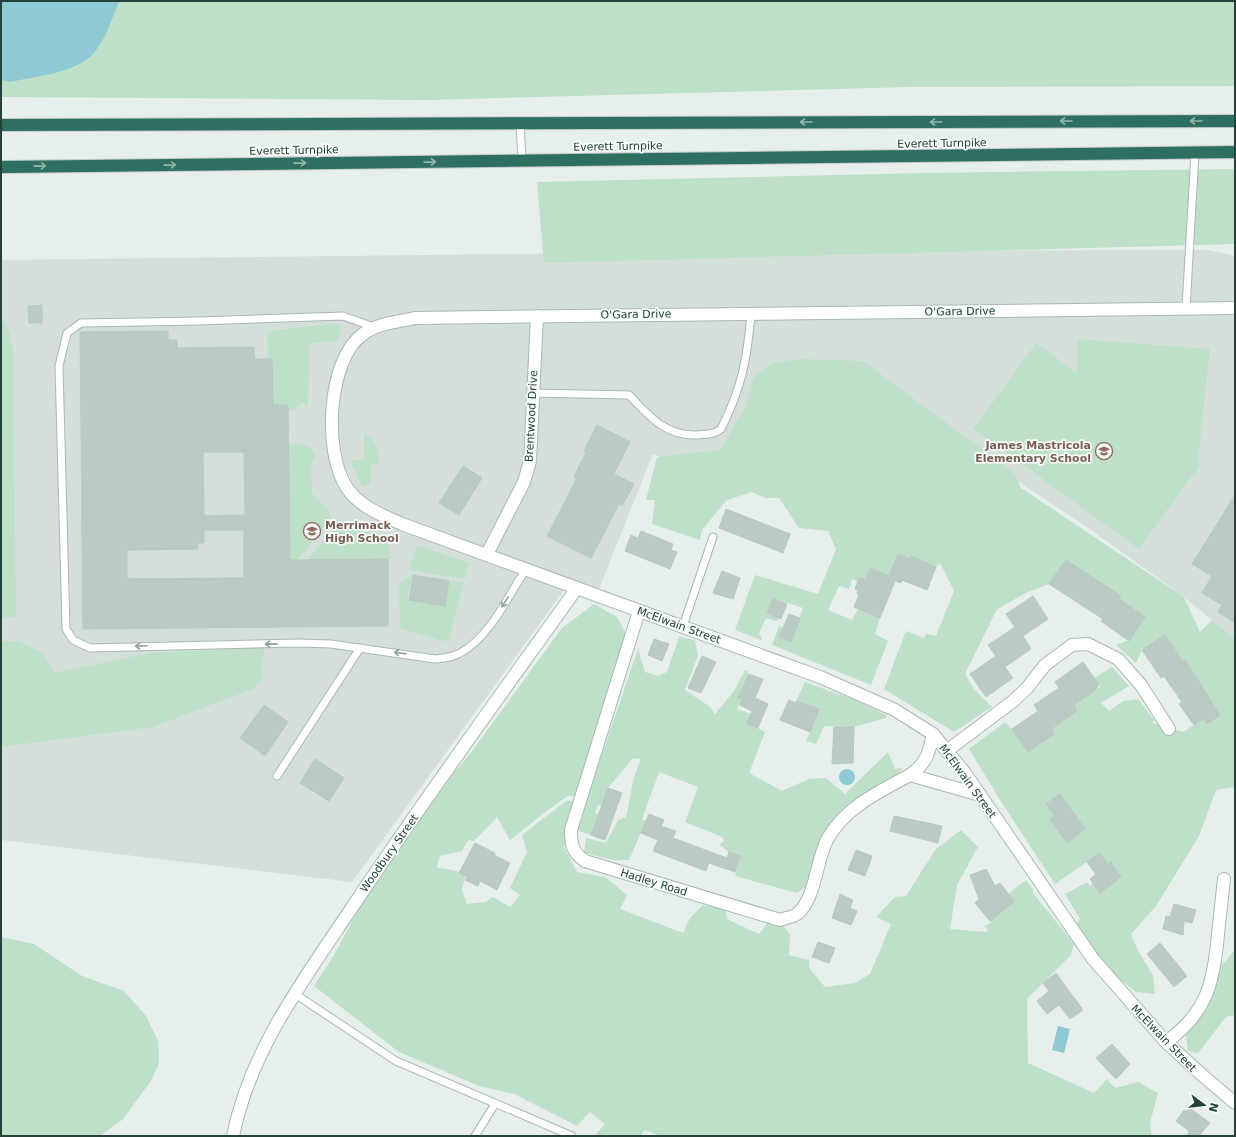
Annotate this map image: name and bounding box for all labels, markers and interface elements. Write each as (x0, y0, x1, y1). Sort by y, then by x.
one-way arrow (1060, 117, 1073, 125)
one-way arrow (1190, 117, 1203, 125)
one-way arrow (800, 118, 813, 126)
one-way arrow (930, 118, 943, 126)
street label: Everett Turnpike (897, 136, 987, 151)
street label: Everett Turnpike (573, 139, 663, 154)
street label: Everett Turnpike (249, 143, 339, 158)
one-way arrow (423, 158, 436, 165)
one-way arrow (293, 159, 306, 167)
one-way arrow (163, 161, 176, 169)
one-way arrow (33, 162, 46, 170)
street label: O'Gara Drive (924, 304, 996, 319)
street label: O'Gara Drive (600, 307, 672, 322)
street label: Brentwood Drive (523, 369, 540, 462)
place label: James Mastricola Elementary School (975, 439, 1091, 465)
school or university icon: James Mastricola Elementary School (1094, 441, 1114, 461)
place label: Merrimack High School (325, 519, 399, 545)
school or university icon: Merrimack High School (302, 521, 322, 541)
one-way arrow (501, 596, 509, 607)
street label: McElwain Street (635, 604, 723, 647)
one-way arrow (265, 640, 278, 647)
one-way arrow (135, 642, 148, 650)
one-way arrow (394, 649, 407, 657)
street label: McElwain Street (936, 742, 999, 821)
street label: Woodbury Street (358, 811, 422, 895)
street label: Hadley Road (619, 866, 689, 899)
street label: McElwain Street (1128, 1002, 1199, 1075)
north arrow (1184, 1085, 1224, 1125)
text: N (1206, 1101, 1221, 1114)

